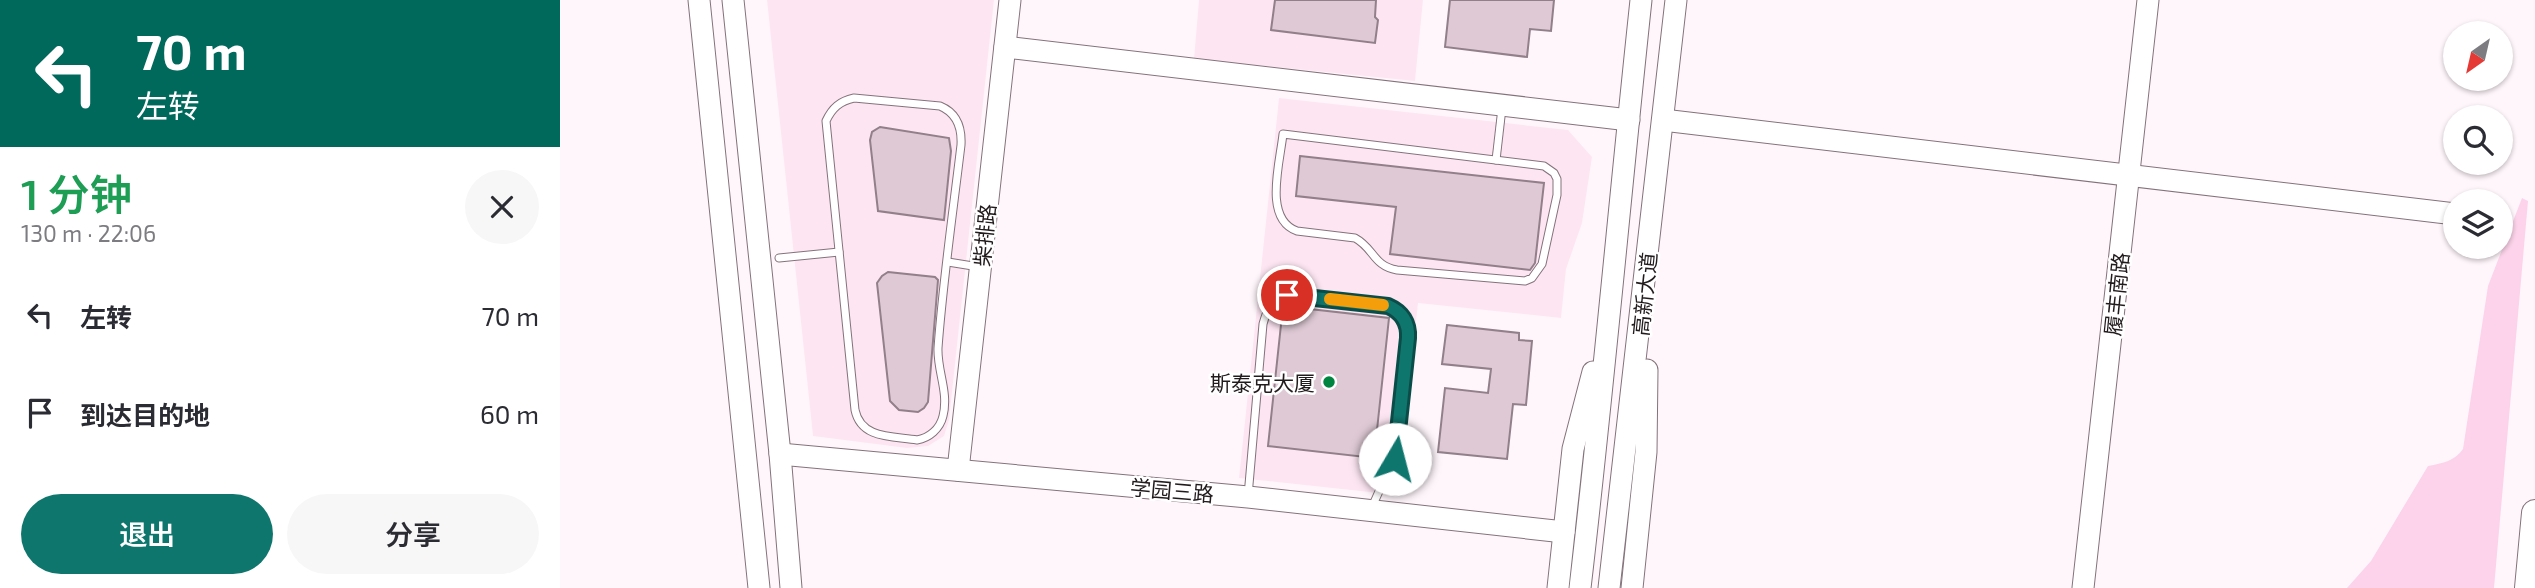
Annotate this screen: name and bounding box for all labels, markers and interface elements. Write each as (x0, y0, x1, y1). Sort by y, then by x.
text: 70 m (136, 21, 247, 80)
north arrow (2443, 21, 2513, 91)
map controls (2443, 21, 2513, 259)
icon: left (21, 28, 112, 119)
text: 左转 (136, 86, 200, 124)
button: search (2443, 105, 2513, 175)
text: 1 分钟 (21, 168, 132, 218)
button: close (465, 170, 539, 244)
button: layers (2443, 189, 2513, 259)
street label: 柴排路 (968, 202, 1000, 268)
text: 130 m · 22:06 (21, 219, 156, 247)
street label: 高新大道 (1627, 251, 1661, 337)
street label: 履丰南路 (2099, 251, 2133, 337)
pin (1257, 265, 1317, 325)
icon: arrive (1268, 276, 1306, 314)
icon: left (21, 296, 59, 334)
text: 70 m (481, 300, 539, 331)
text: 左转 (80, 301, 132, 332)
place label: 斯泰克大厦 (1210, 370, 1315, 395)
marker: 斯泰克大厦 (1321, 374, 1337, 390)
icon: arrive (21, 394, 59, 432)
text: 60 m (480, 398, 539, 429)
text: 到达目的地 (80, 399, 210, 430)
position arrow (1358, 422, 1432, 496)
street label: 学园三路 (1129, 474, 1215, 506)
button: 退出 (21, 494, 273, 574)
button: 分享 (287, 494, 539, 574)

